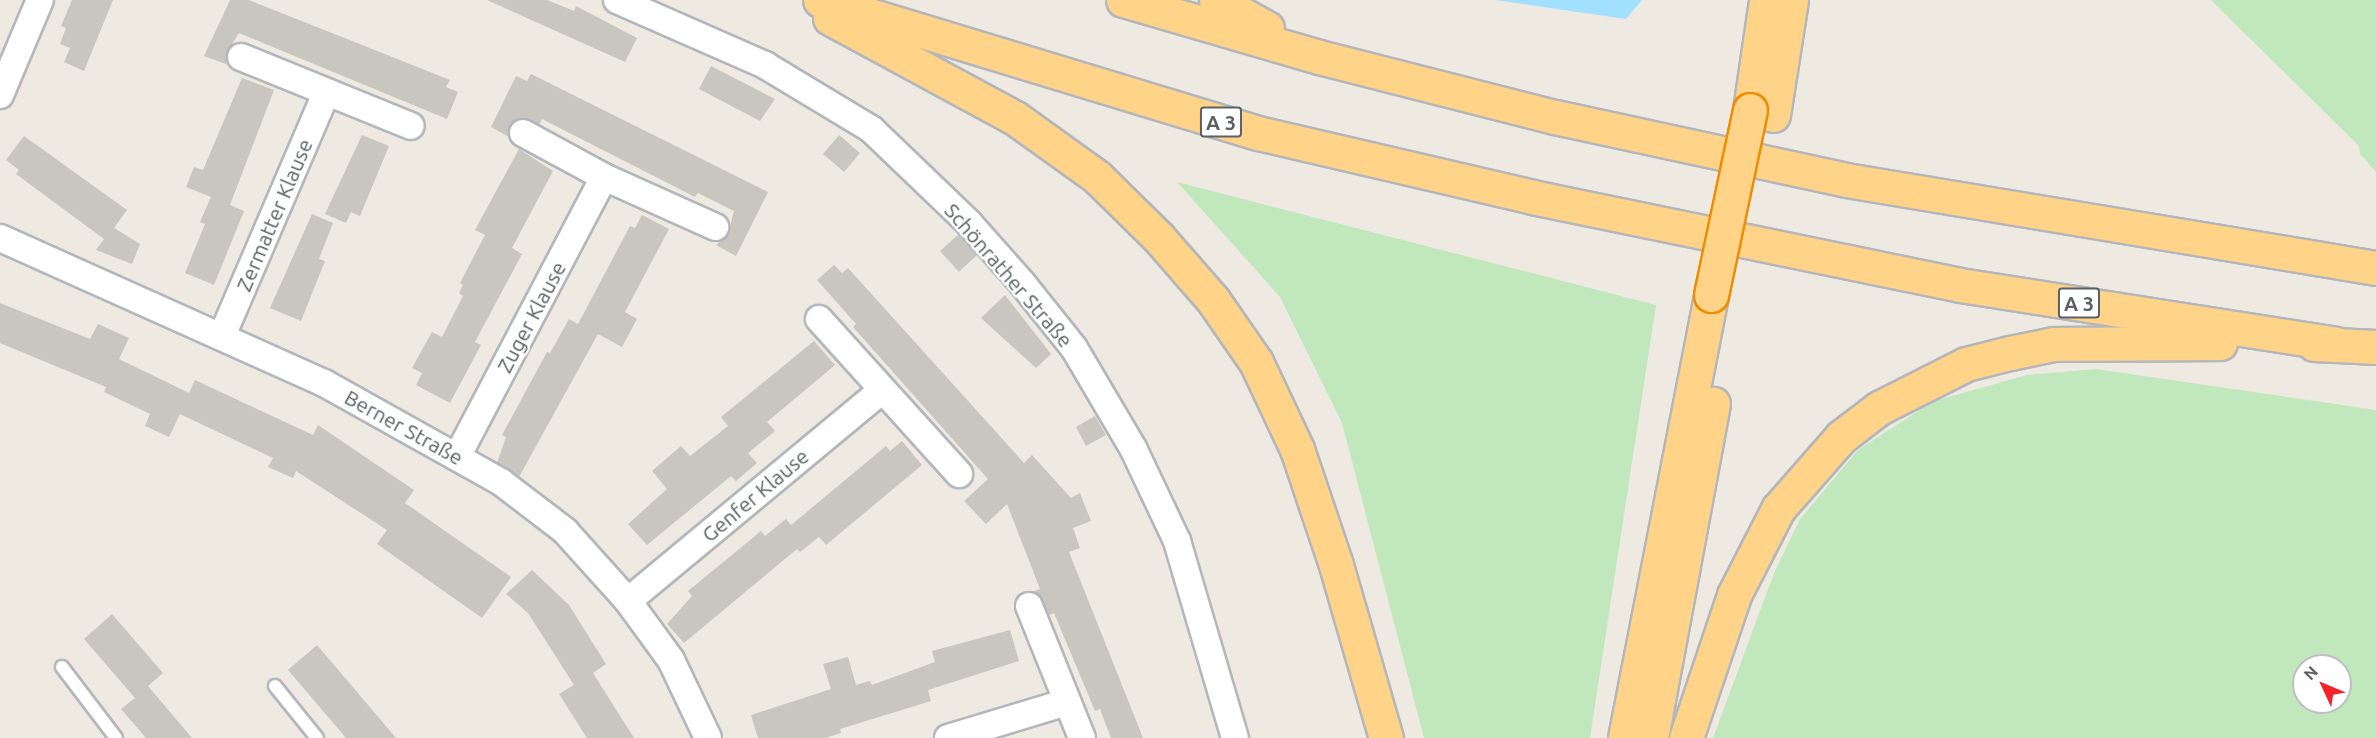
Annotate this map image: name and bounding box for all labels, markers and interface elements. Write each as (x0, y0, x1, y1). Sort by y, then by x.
road number: A 3 (1198, 105, 1244, 139)
street label: Zermatter Klause (231, 135, 317, 295)
street label: Schönrather Straße (940, 198, 1078, 352)
street label: Zuger Klause (491, 257, 571, 377)
road number: A 3 (2056, 286, 2102, 320)
street label: Berner Straße (340, 384, 468, 470)
street label: Genfer Klause (696, 443, 814, 547)
north arrow (2292, 654, 2352, 714)
text: N (2300, 662, 2321, 683)

